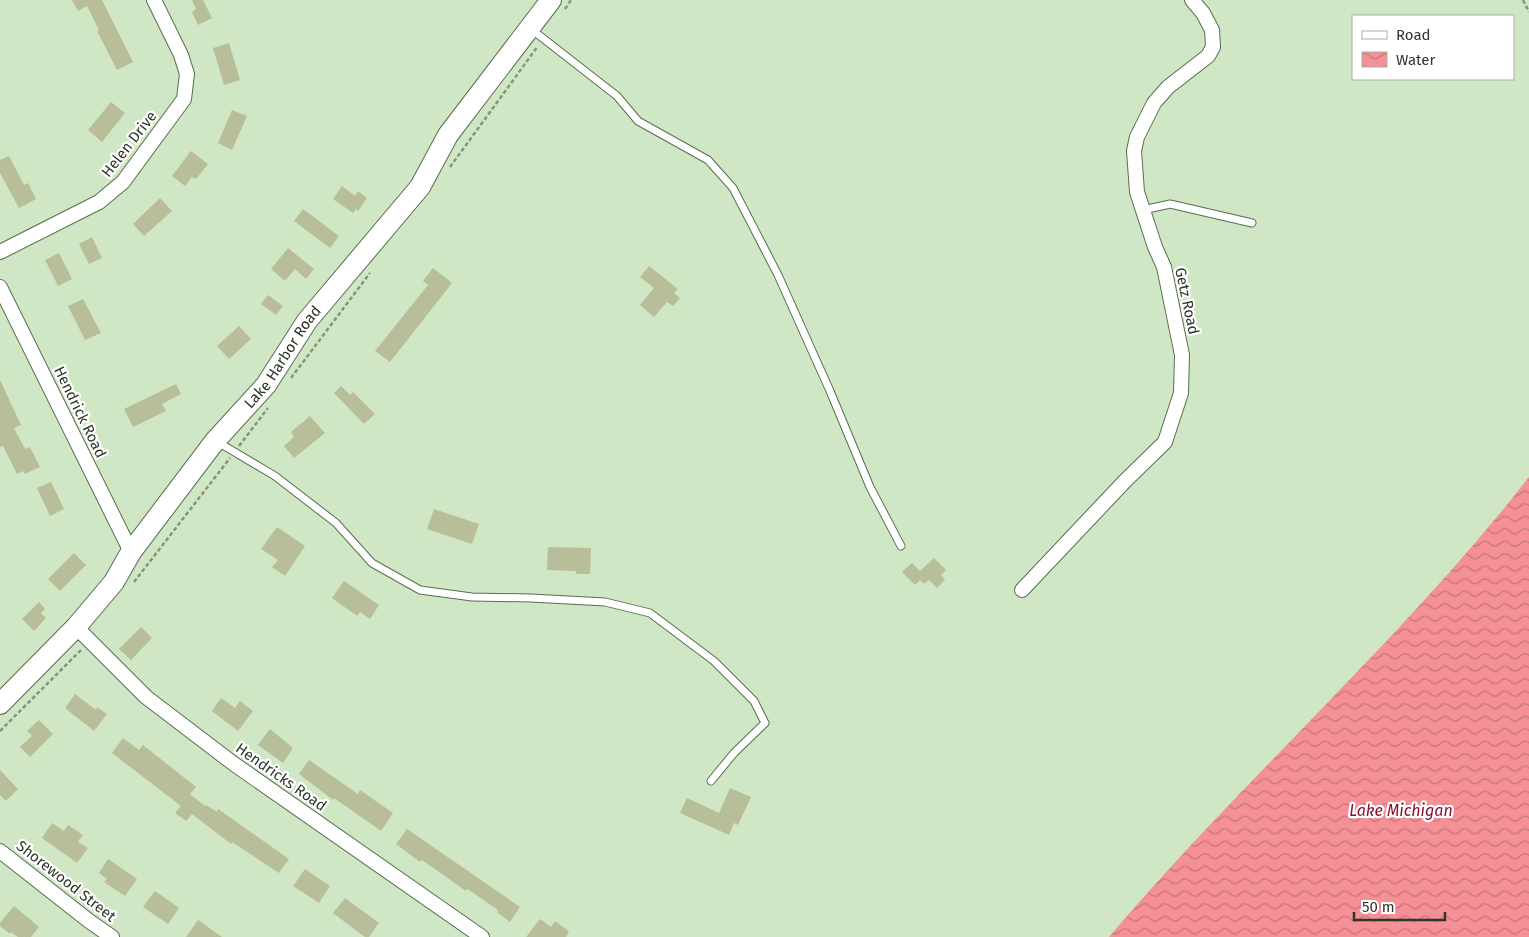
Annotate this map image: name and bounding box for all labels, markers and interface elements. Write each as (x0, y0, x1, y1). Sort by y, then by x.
legend (1352, 15, 1514, 80)
text: Road (1396, 26, 1431, 44)
text: Water (1396, 51, 1435, 69)
street label: Helen Drive (98, 107, 160, 181)
street label: Getz Road (1171, 266, 1203, 336)
street label: Lake Harbor Road (240, 302, 325, 412)
street label: Hendrick Road (50, 363, 110, 461)
street label: Hendricks Road (232, 739, 330, 815)
water label: Lake Michigan (1349, 801, 1453, 820)
street label: Shorewood Street (13, 837, 120, 926)
scale bar (1354, 890, 1445, 922)
text: 50 m (1362, 898, 1395, 916)

